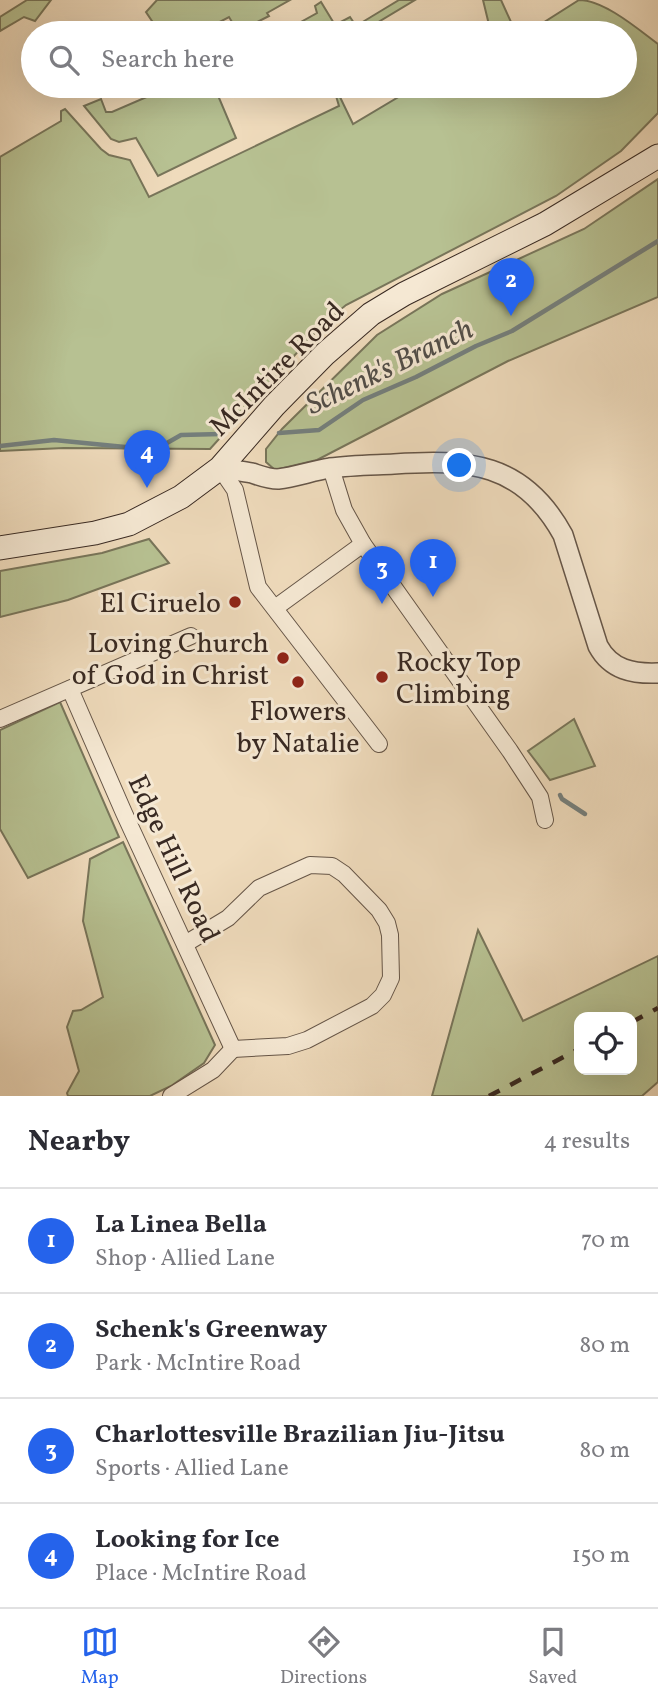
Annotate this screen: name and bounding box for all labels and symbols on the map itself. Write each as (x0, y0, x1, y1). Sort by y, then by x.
pin: 2 (488, 258, 534, 316)
street label: McIntire Road (201, 293, 354, 446)
water label: Schenk's Branch (299, 309, 481, 427)
pin: 4 (124, 430, 170, 488)
your location (442, 448, 476, 482)
pin: 1 (410, 539, 456, 597)
pin: 3 (359, 546, 405, 604)
place label: El Ciruelo (99, 585, 221, 624)
marker: El Ciruelo (227, 594, 243, 610)
place label: Loving Church of God in Christ (72, 625, 269, 696)
place label: Rocky Top Climbing (396, 644, 521, 715)
marker: Loving Church of God in Christ (275, 650, 291, 666)
marker: Rocky Top Climbing (374, 669, 390, 685)
marker: Flowers by Natalie (290, 674, 306, 690)
place label: Flowers by Natalie (236, 693, 360, 764)
street label: Edge Hill Road (117, 769, 229, 949)

